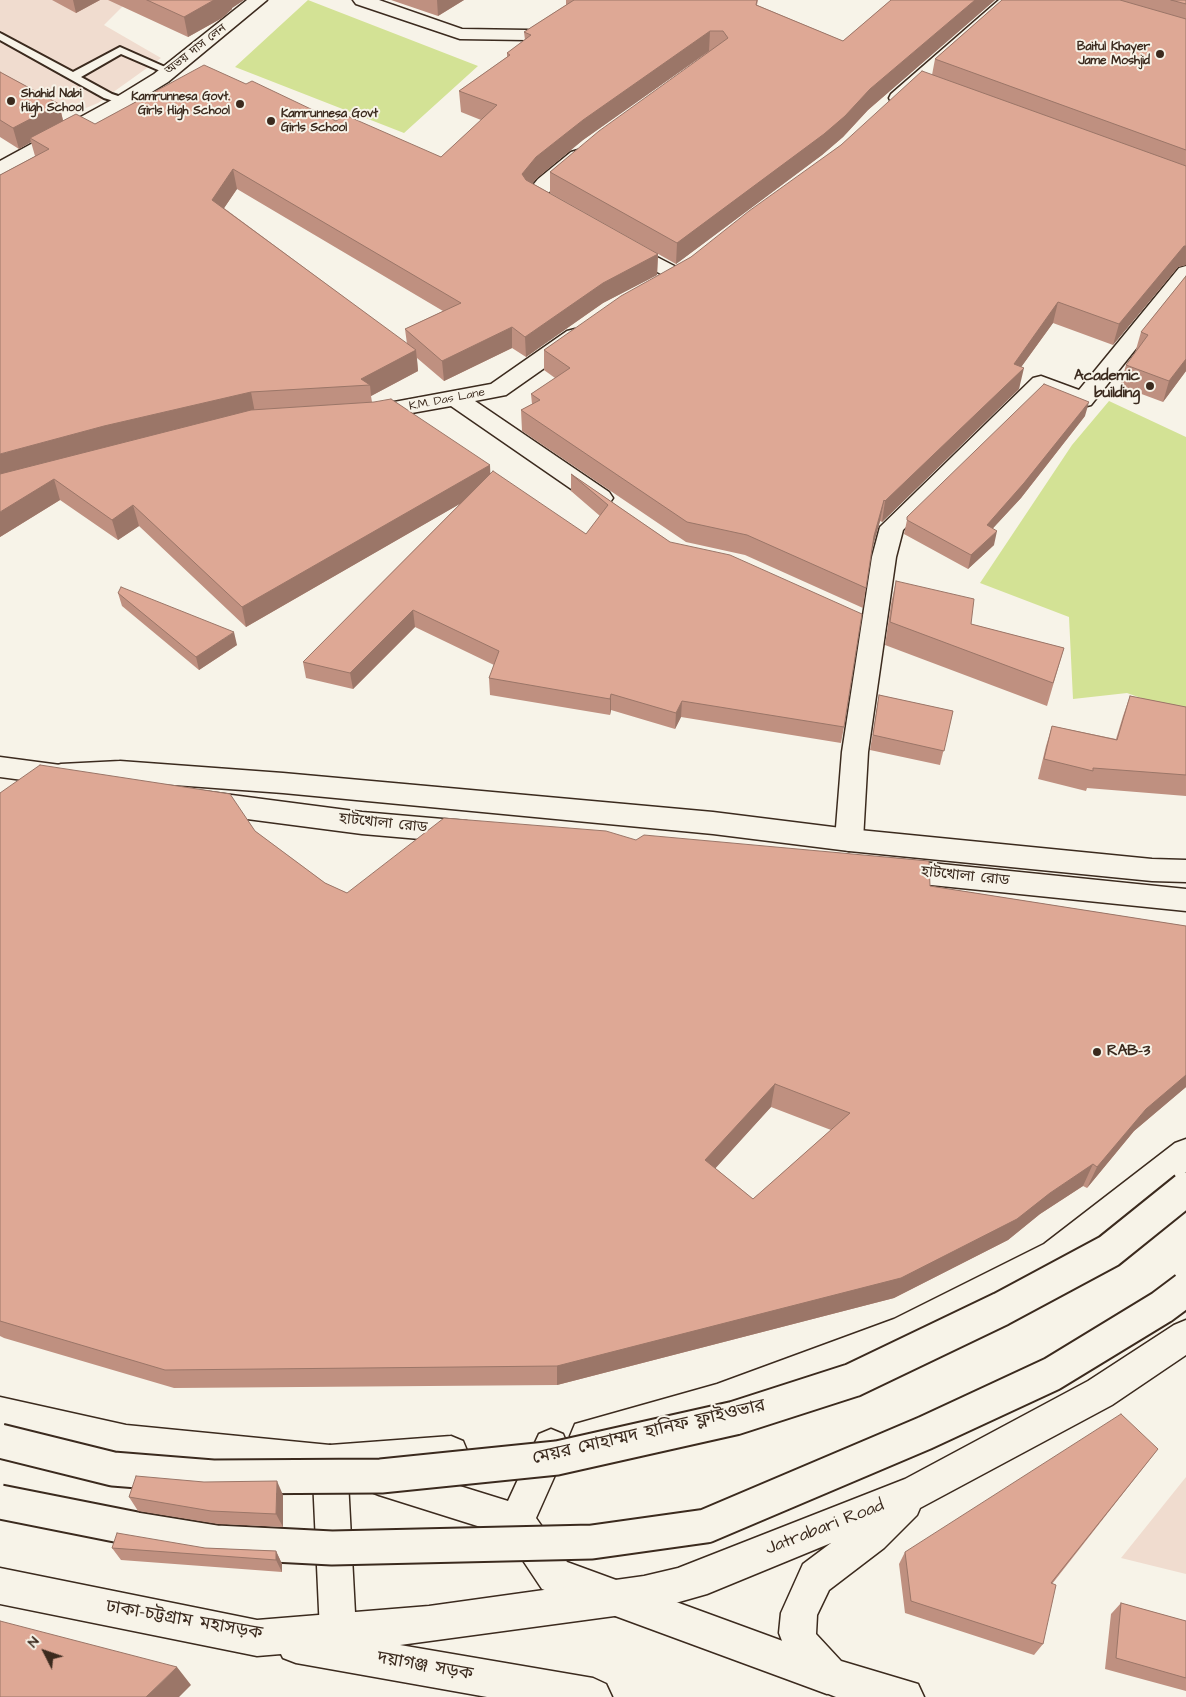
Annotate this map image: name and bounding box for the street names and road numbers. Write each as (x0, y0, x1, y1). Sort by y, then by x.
street label: অভয় দাস লেন (162, 22, 230, 78)
street label: K.M. Das Lane (408, 386, 486, 414)
street label: হাটখোলা রোড (338, 810, 428, 838)
street label: হাটখোলা রোড (920, 863, 1010, 891)
street label: মেয়র মোহাম্মদ হানিফ ফ্লাইওভার (530, 1396, 768, 1470)
street label: Jatrabari Road (763, 1495, 887, 1561)
street label: ঢাকা-চট্টগ্রাম মহাসড়ক (104, 1597, 264, 1645)
street label: দয়াগঞ্জ সড়ক (375, 1648, 475, 1686)

